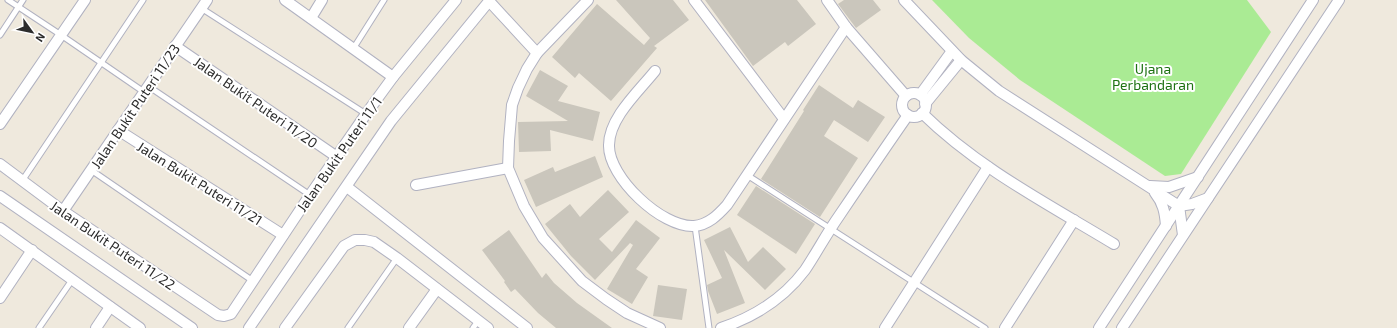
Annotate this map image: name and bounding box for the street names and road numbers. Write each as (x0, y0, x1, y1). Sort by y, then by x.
street label: Jalan Bukit Puteri 11/23 (87, 40, 183, 172)
street label: Jalan Bukit Puteri 11/20 (191, 53, 321, 151)
street label: Jalan Bukit Puteri 11/1 (293, 93, 385, 215)
street label: Jalan Bukit Puteri 11/21 (134, 138, 266, 228)
street label: Jalan Bukit Puteri 11/22 (47, 197, 179, 293)

